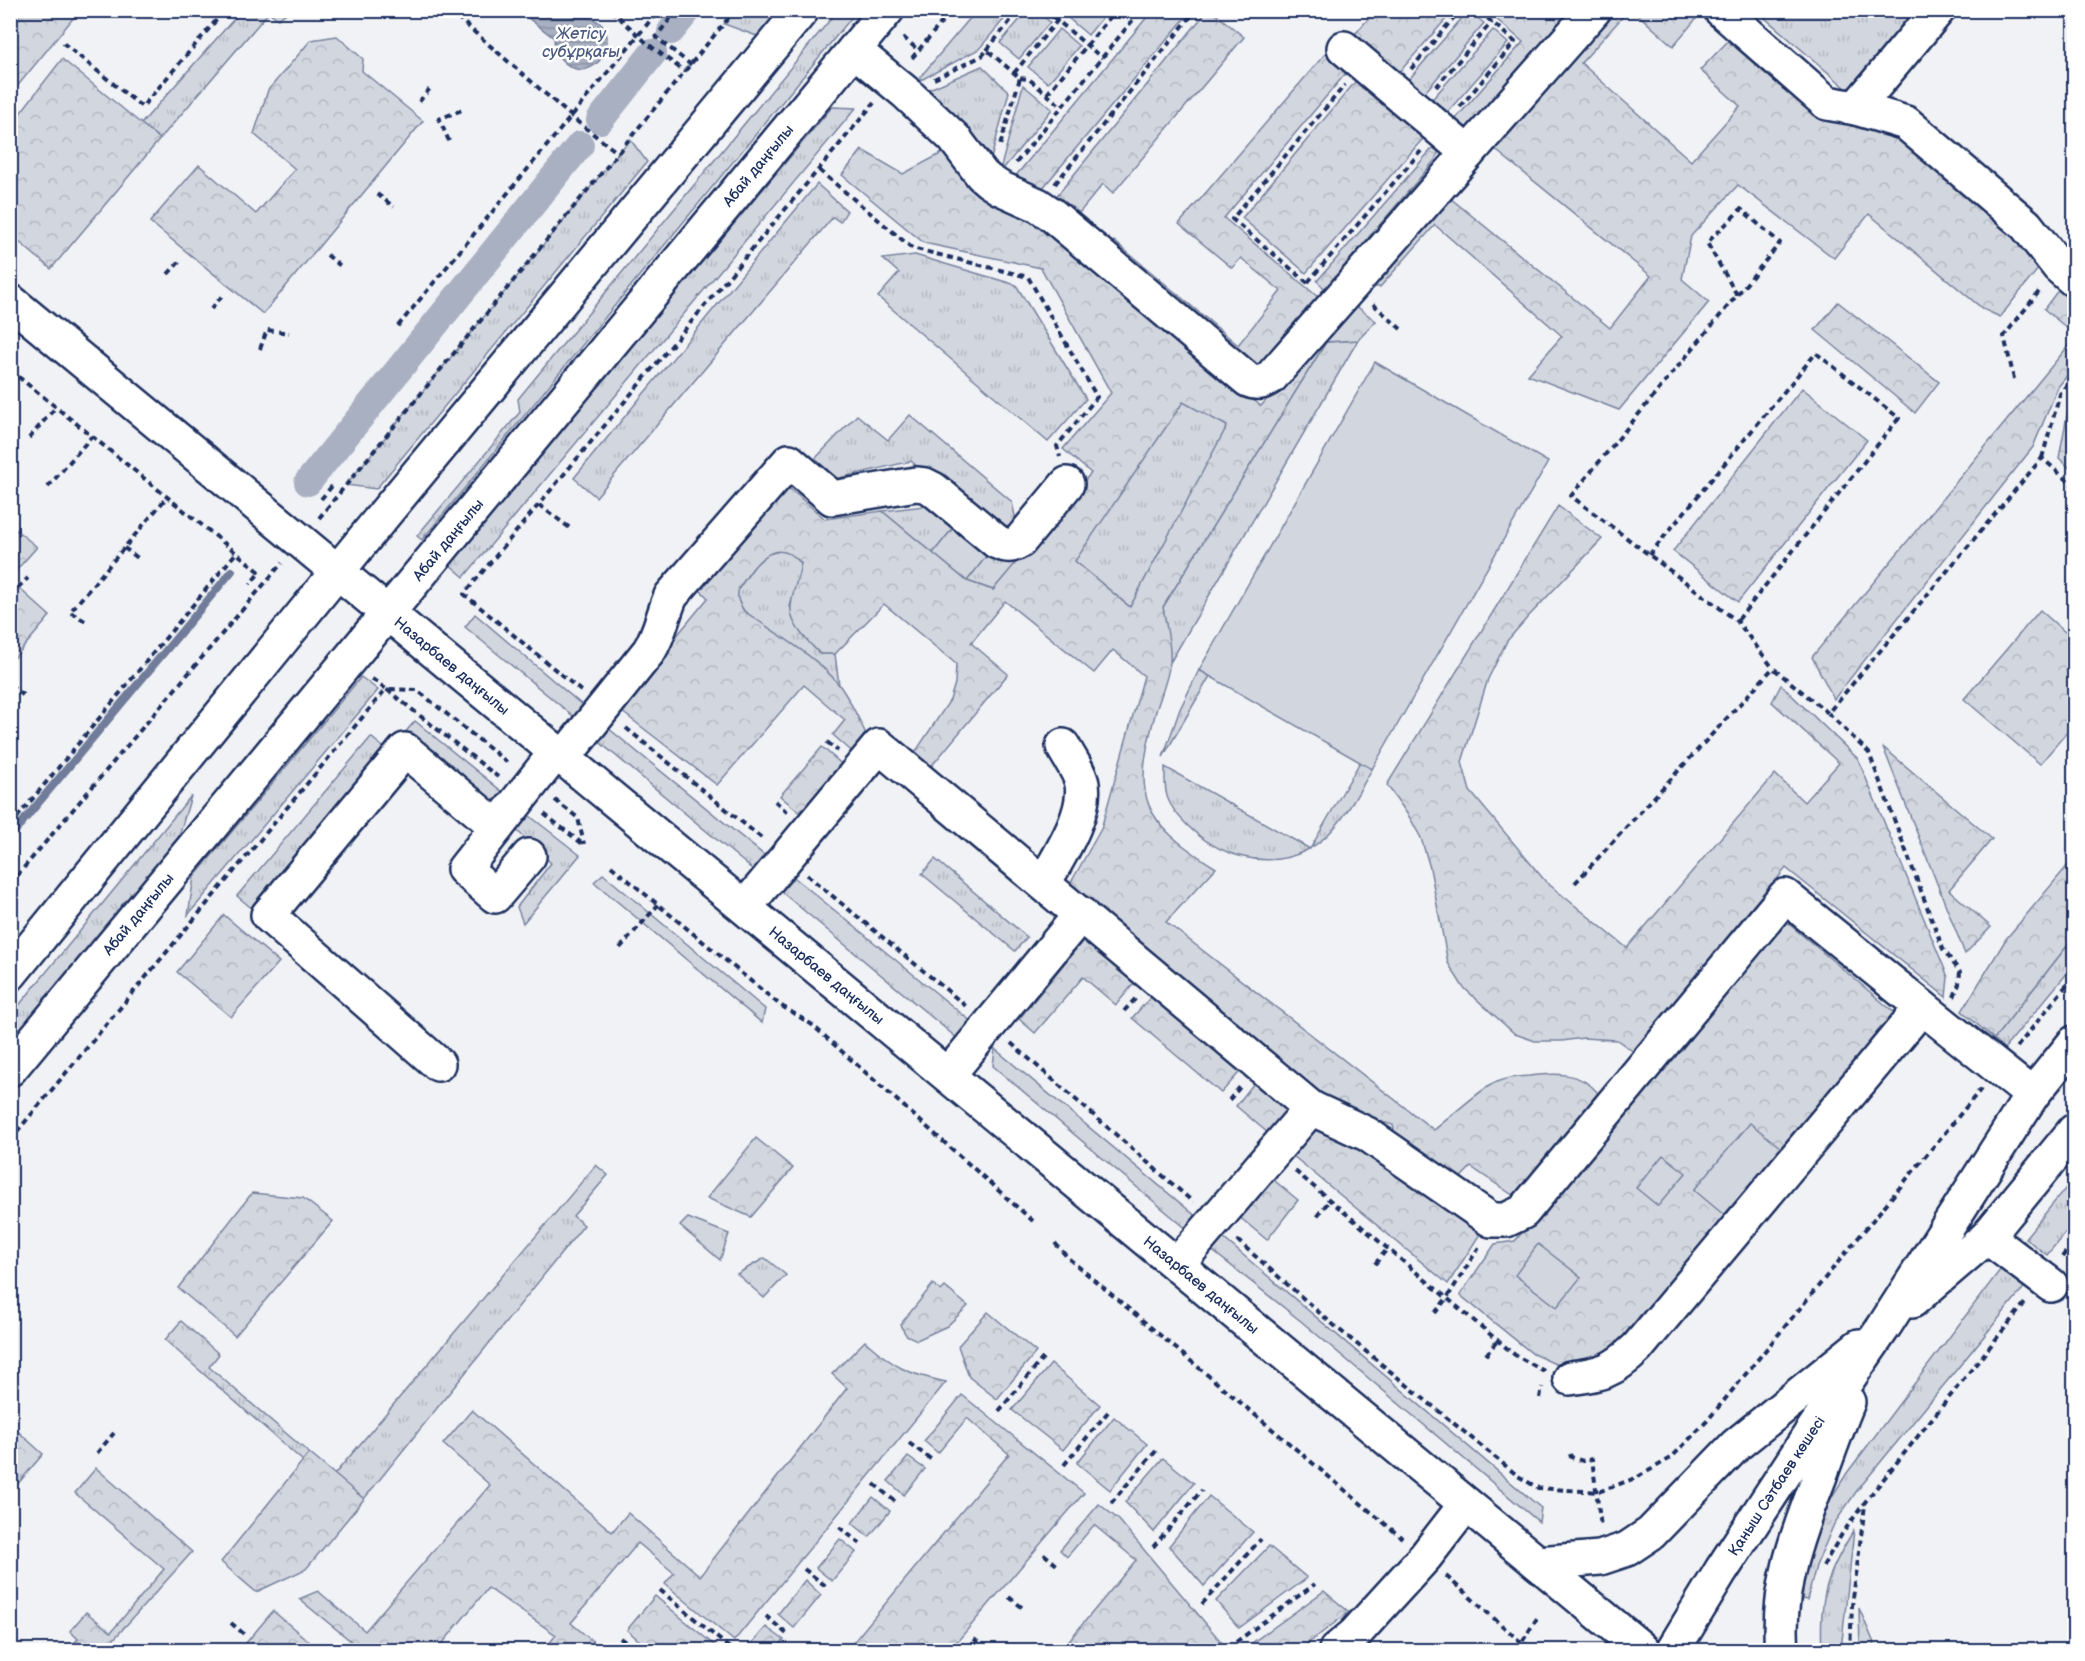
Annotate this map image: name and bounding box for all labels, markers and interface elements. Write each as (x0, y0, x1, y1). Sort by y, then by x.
water label: Жетісу субұрқағы (541, 25, 620, 62)
street label: Абай даңғылы (718, 121, 798, 211)
street label: Абай даңғылы (408, 495, 488, 586)
street label: Назарбаев даңғылы (390, 613, 513, 719)
street label: Абай даңғылы (98, 869, 178, 960)
street label: Назарбаев даңғылы (765, 922, 888, 1029)
street label: Назарбаев даңғылы (1139, 1232, 1263, 1338)
street label: Қаныш Сәтбаев көшесі (1724, 1412, 1829, 1559)

